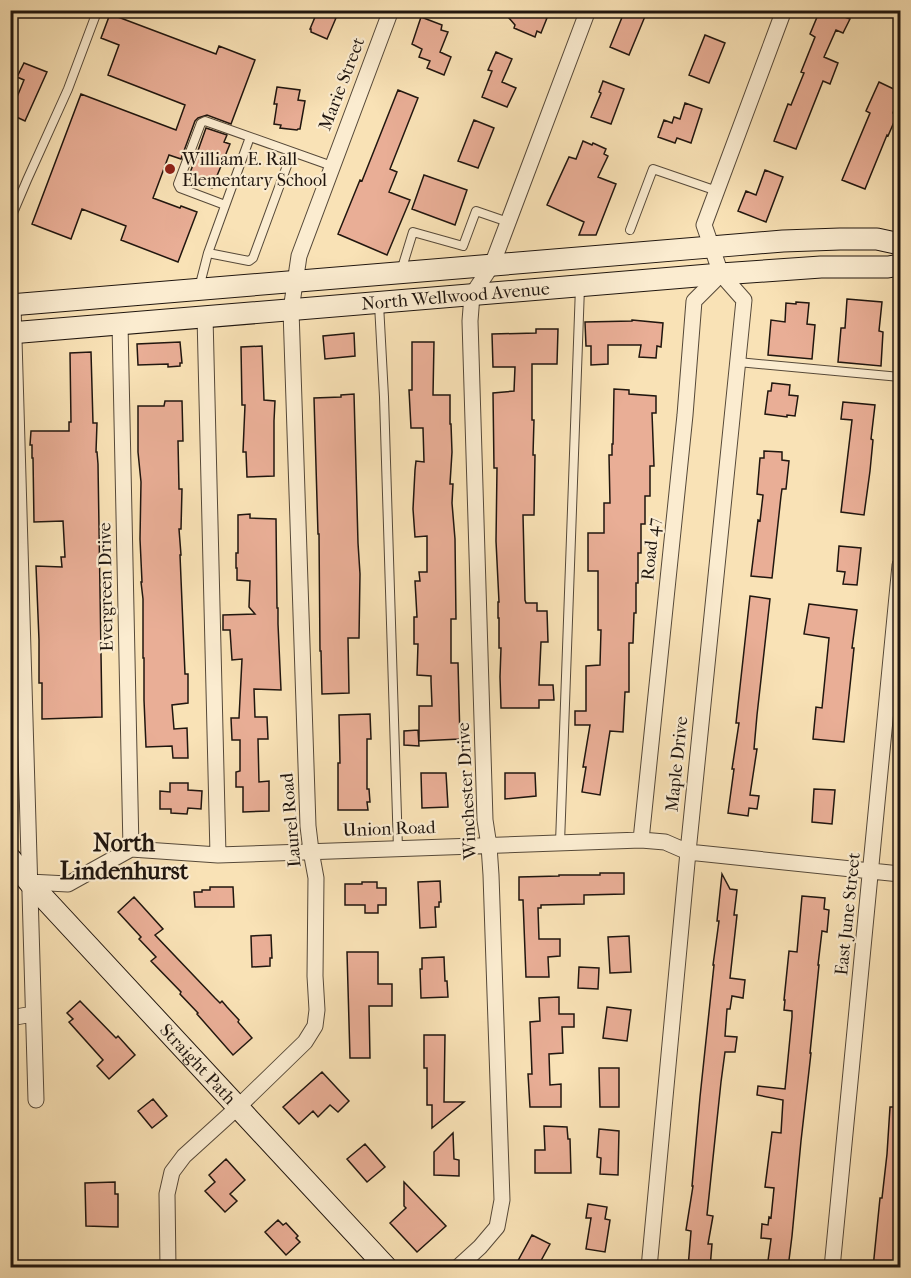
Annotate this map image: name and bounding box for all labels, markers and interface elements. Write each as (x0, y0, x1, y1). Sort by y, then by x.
street label: Marie Street (315, 34, 370, 133)
place label: William E. Rall Elementary School (181, 149, 327, 191)
marker: William E. Rall Elementary School (163, 162, 177, 176)
street label: North Wellwood Avenue (361, 278, 550, 314)
street label: Road 47 (637, 516, 665, 581)
street label: Evergreen Drive (94, 522, 118, 652)
street label: Maple Drive (662, 715, 692, 813)
street label: Winchester Drive (453, 722, 481, 861)
street label: Laurel Road (276, 772, 306, 868)
street label: Union Road (342, 817, 436, 841)
district label: North Lindenhurst (60, 829, 189, 885)
street label: East June Street (831, 851, 865, 977)
street label: Straight Path (155, 1019, 240, 1109)

